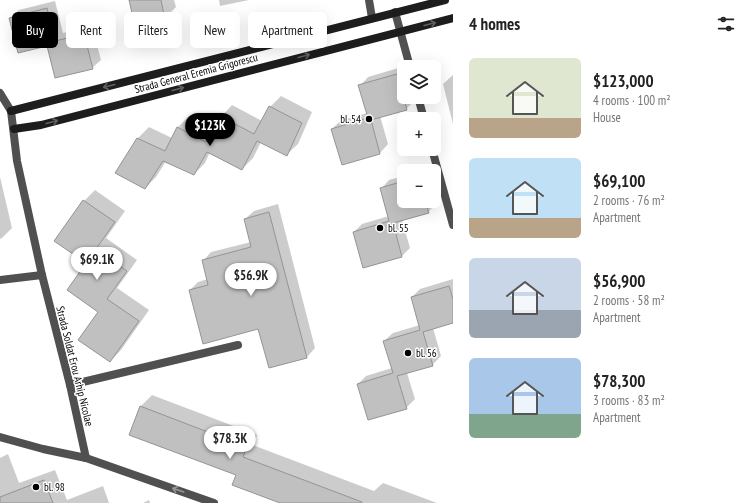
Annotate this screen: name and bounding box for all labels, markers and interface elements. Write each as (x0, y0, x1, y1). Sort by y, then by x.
chip: Buy (12, 12, 58, 48)
chip: Rent (66, 12, 116, 48)
chip: Filters (124, 12, 182, 48)
chip: New (190, 12, 240, 48)
chip: Apartment (248, 12, 327, 48)
text: 4 homes (469, 13, 520, 35)
icon: filters (715, 13, 737, 35)
one-way arrow (423, 20, 436, 27)
street label: Strada General Eremia Grigorescu (133, 50, 259, 96)
one-way arrow (297, 52, 310, 60)
map controls (397, 60, 441, 208)
button: layers (397, 60, 441, 104)
text: $123,000 (593, 70, 654, 92)
icon: home (501, 74, 549, 122)
one-way arrow (102, 82, 115, 90)
one-way arrow (172, 85, 185, 92)
text: 4 rooms · 100 m² (593, 92, 671, 109)
text: House (593, 109, 621, 126)
place label: bl. 54 (340, 112, 361, 126)
button: + (397, 112, 441, 156)
pin: $123K (182, 113, 238, 147)
marker: bl. 54 (364, 114, 374, 124)
text: $123K (194, 117, 226, 134)
one-way arrow (46, 118, 59, 125)
button: − (397, 164, 441, 208)
text: $69,100 (593, 170, 645, 192)
icon: home (501, 174, 549, 222)
text: 2 rooms · 76 m² (593, 192, 665, 209)
text: Apartment (593, 209, 641, 226)
place label: bl. 55 (388, 221, 409, 235)
marker: bl. 55 (375, 223, 385, 233)
pin: $69.1K (64, 247, 130, 281)
text: $69.1K (80, 251, 114, 268)
pin: $56.9K (218, 263, 284, 297)
text: $56.9K (234, 267, 268, 284)
text: $56,900 (593, 270, 645, 292)
icon: home (501, 274, 549, 322)
text: 2 rooms · 58 m² (593, 292, 665, 309)
street label: Strada Soldat Erou Arhip Nicolae (53, 304, 97, 428)
text: Apartment (593, 309, 641, 326)
place label: bl. 56 (416, 346, 437, 360)
marker: bl. 56 (403, 348, 413, 358)
text: $78,300 (593, 370, 645, 392)
icon: home (501, 374, 549, 422)
text: 3 rooms · 83 m² (593, 392, 665, 409)
text: Apartment (593, 409, 641, 426)
pin: $78.3K (197, 426, 263, 460)
text: $78.3K (213, 430, 247, 447)
place label: bl. 98 (44, 480, 65, 494)
marker: bl. 98 (31, 482, 41, 492)
one-way arrow (171, 486, 184, 493)

